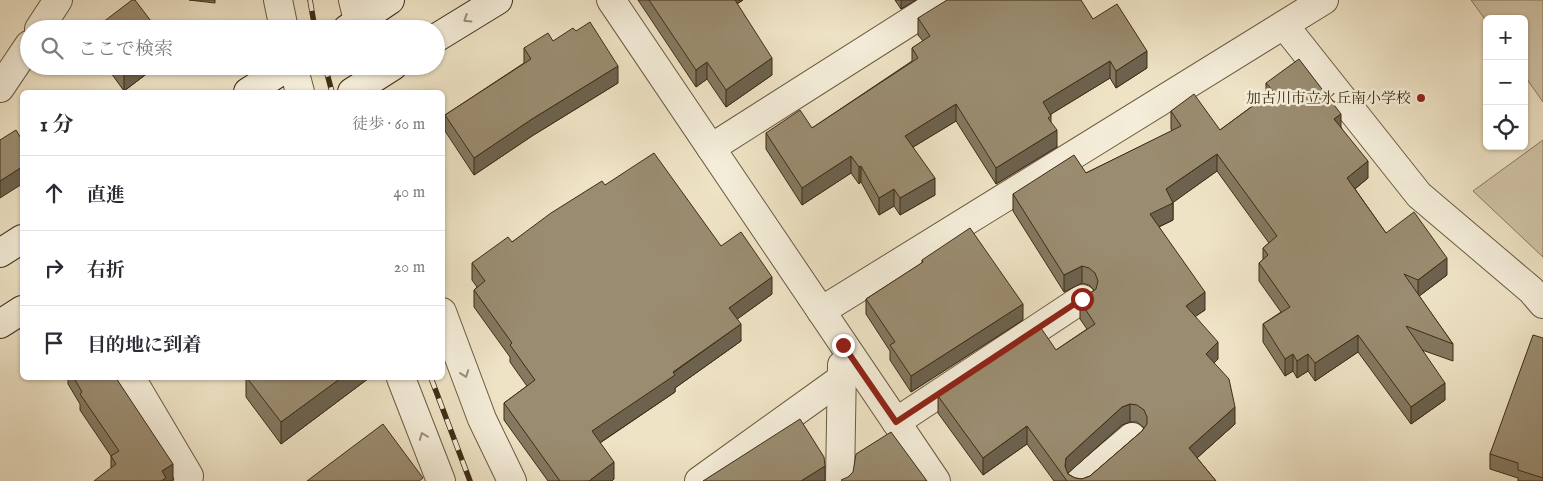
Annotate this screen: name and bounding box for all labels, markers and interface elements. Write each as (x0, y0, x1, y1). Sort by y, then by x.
one-way arrow (464, 13, 473, 23)
map controls (1483, 15, 1528, 150)
button: + (1483, 15, 1528, 60)
search box (20, 20, 445, 75)
icon: search (38, 34, 66, 62)
text: ここで検索 (78, 38, 173, 62)
button: − (1483, 60, 1528, 105)
place label: 加古川市立氷丘南小学校 (1246, 89, 1411, 108)
marker: 加古川市立氷丘南小学校 (1415, 92, 1427, 104)
button: locate (1483, 105, 1528, 150)
text: 1 分 (40, 112, 73, 139)
text: 徒歩 · 60 m (352, 115, 425, 135)
icon: ahead (40, 179, 68, 207)
text: 40 m (393, 183, 425, 203)
text: 直進 (87, 184, 125, 208)
icon: right (40, 254, 68, 282)
text: 20 m (394, 258, 425, 278)
text: 右折 (87, 259, 125, 283)
route start (1071, 288, 1094, 311)
icon: arrive (40, 329, 68, 357)
text: 目的地に到着 (87, 334, 201, 358)
route end (832, 334, 855, 357)
one-way arrow (459, 369, 469, 378)
one-way arrow (419, 432, 429, 440)

